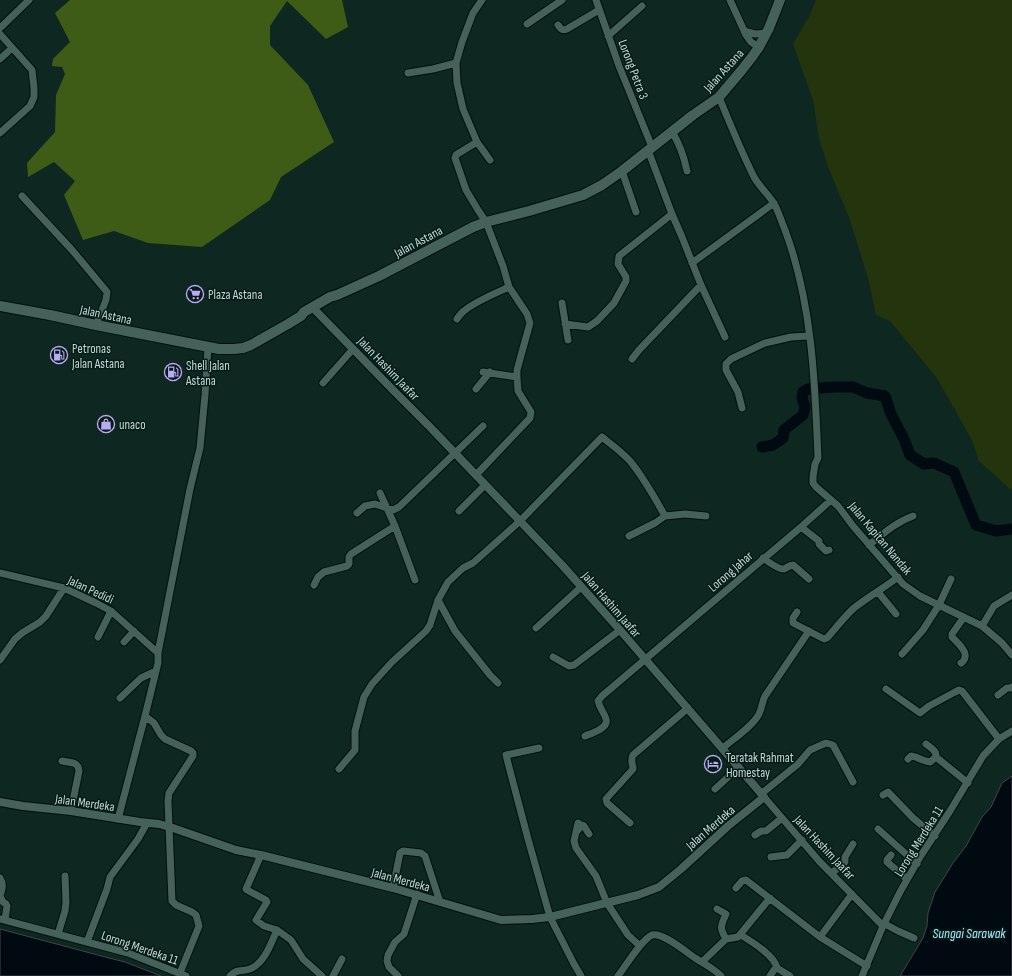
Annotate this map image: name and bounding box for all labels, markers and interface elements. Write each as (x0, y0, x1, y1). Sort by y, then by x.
street label: Lorong Petra 3 (614, 37, 652, 101)
street label: Jalan Astana (700, 46, 747, 96)
street label: Jalan Astana (391, 223, 445, 262)
supermarket icon: Plaza Astana (185, 284, 205, 304)
place label: Plaza Astana (208, 287, 262, 303)
street label: Jalan Astana (77, 301, 133, 328)
street label: Jalan Hashim Jaafar (353, 333, 423, 404)
place label: Petronas Jalan Astana (71, 341, 124, 372)
fuel station icon: Petronas Jalan Astana (49, 345, 69, 365)
place label: Shell Jalan Astana (185, 358, 230, 389)
fuel station icon: Shell Jalan Astana (163, 362, 183, 382)
shop icon: unaco (96, 414, 116, 434)
place label: unaco (119, 417, 146, 433)
street label: Jalan Kapitan Nandak (844, 498, 915, 578)
street label: Lorong Jahar (705, 548, 756, 595)
street label: Jalan Hashim Jaafar (578, 568, 644, 641)
street label: Jalan Pedidi (64, 572, 116, 608)
place label: Teratak Rahmat Homestay (726, 750, 794, 781)
hotel icon: Teratak Rahmat Homestay (703, 754, 723, 774)
street label: Jalan Merdeka (53, 791, 116, 815)
street label: Jalan Merdeka (682, 802, 738, 854)
street label: Lorong Merdeka 11 (891, 803, 947, 880)
street label: Jalan Hashim Jaafar (790, 811, 858, 883)
street label: Jalan Merdeka (369, 864, 432, 895)
water label: Sungai Sarawak (932, 925, 1006, 942)
street label: Lorong Merdeka 11 (99, 927, 181, 969)

